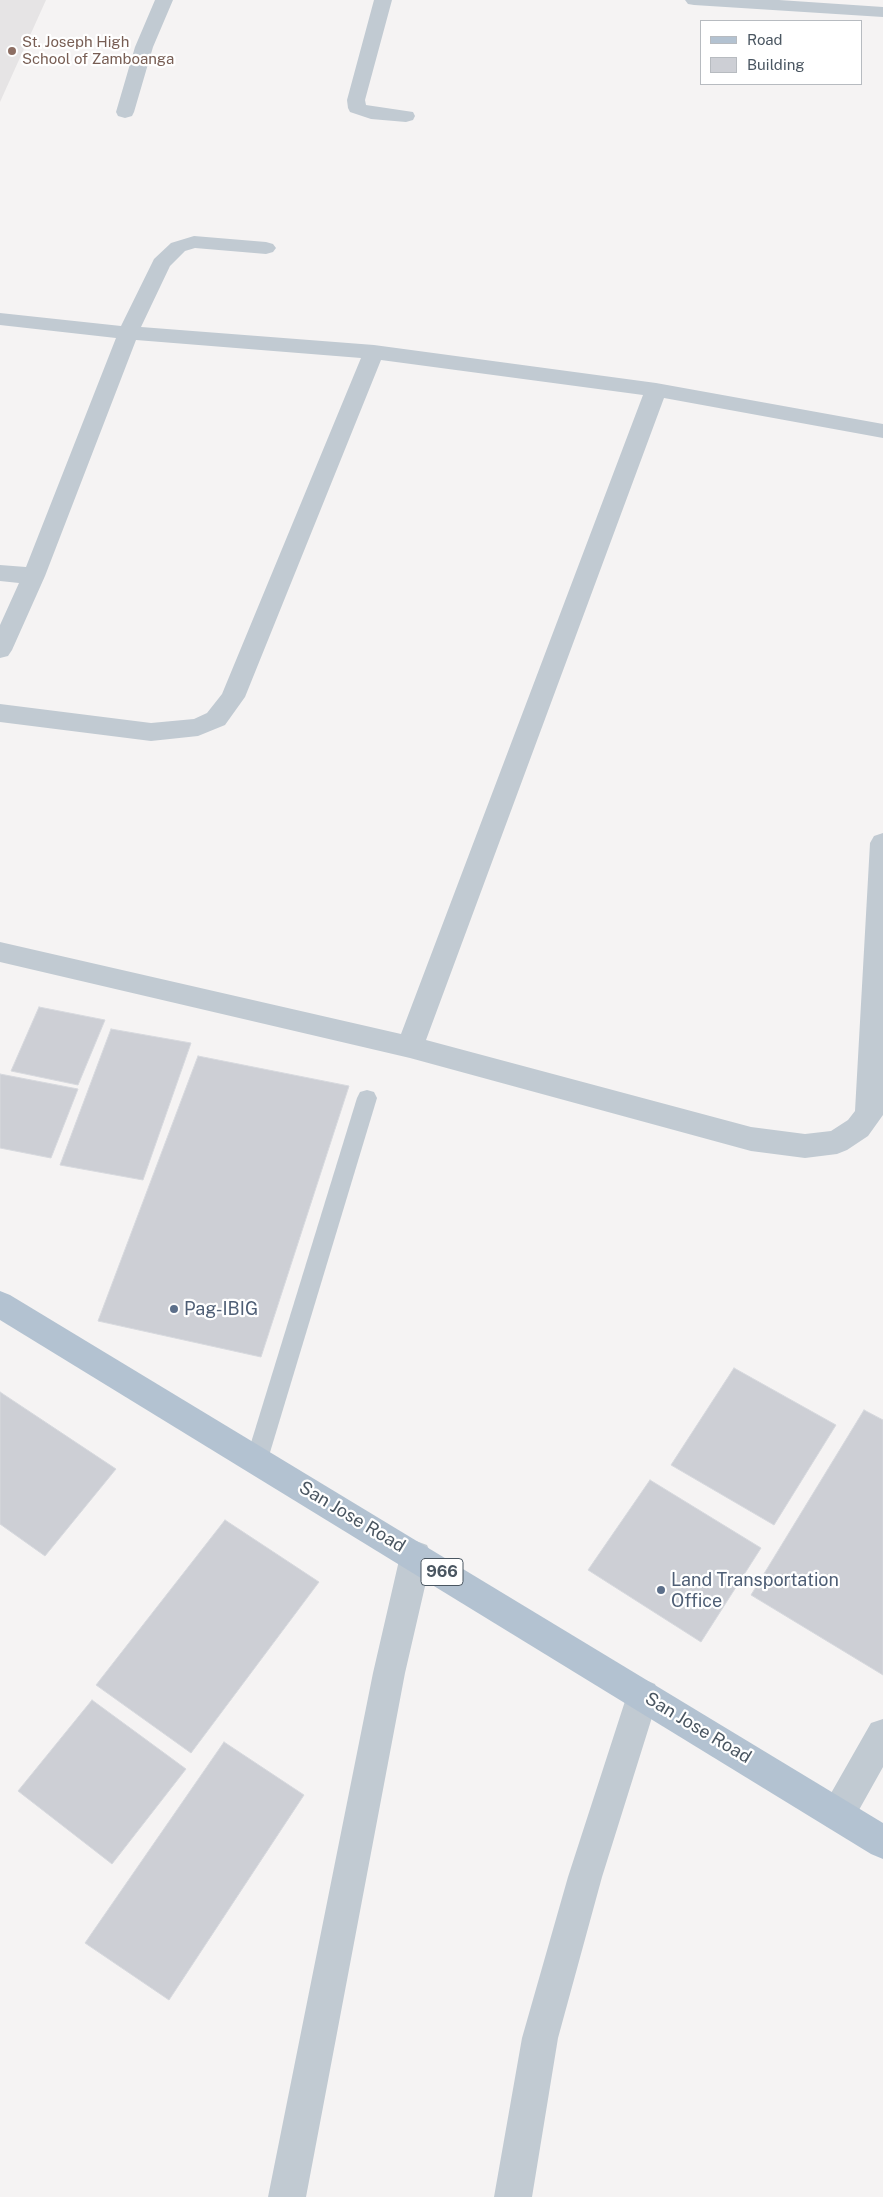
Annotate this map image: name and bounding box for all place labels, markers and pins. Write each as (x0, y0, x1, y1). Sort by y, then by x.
place label: St. Joseph High School of Zamboanga (22, 33, 174, 68)
marker: St. Joseph High School of Zamboanga (6, 45, 18, 57)
place label: Pag-IBIG (184, 1298, 258, 1320)
marker: Pag-IBIG (168, 1303, 180, 1315)
place label: Land Transportation Office (671, 1569, 839, 1612)
marker: Land Transportation Office (655, 1584, 667, 1596)

